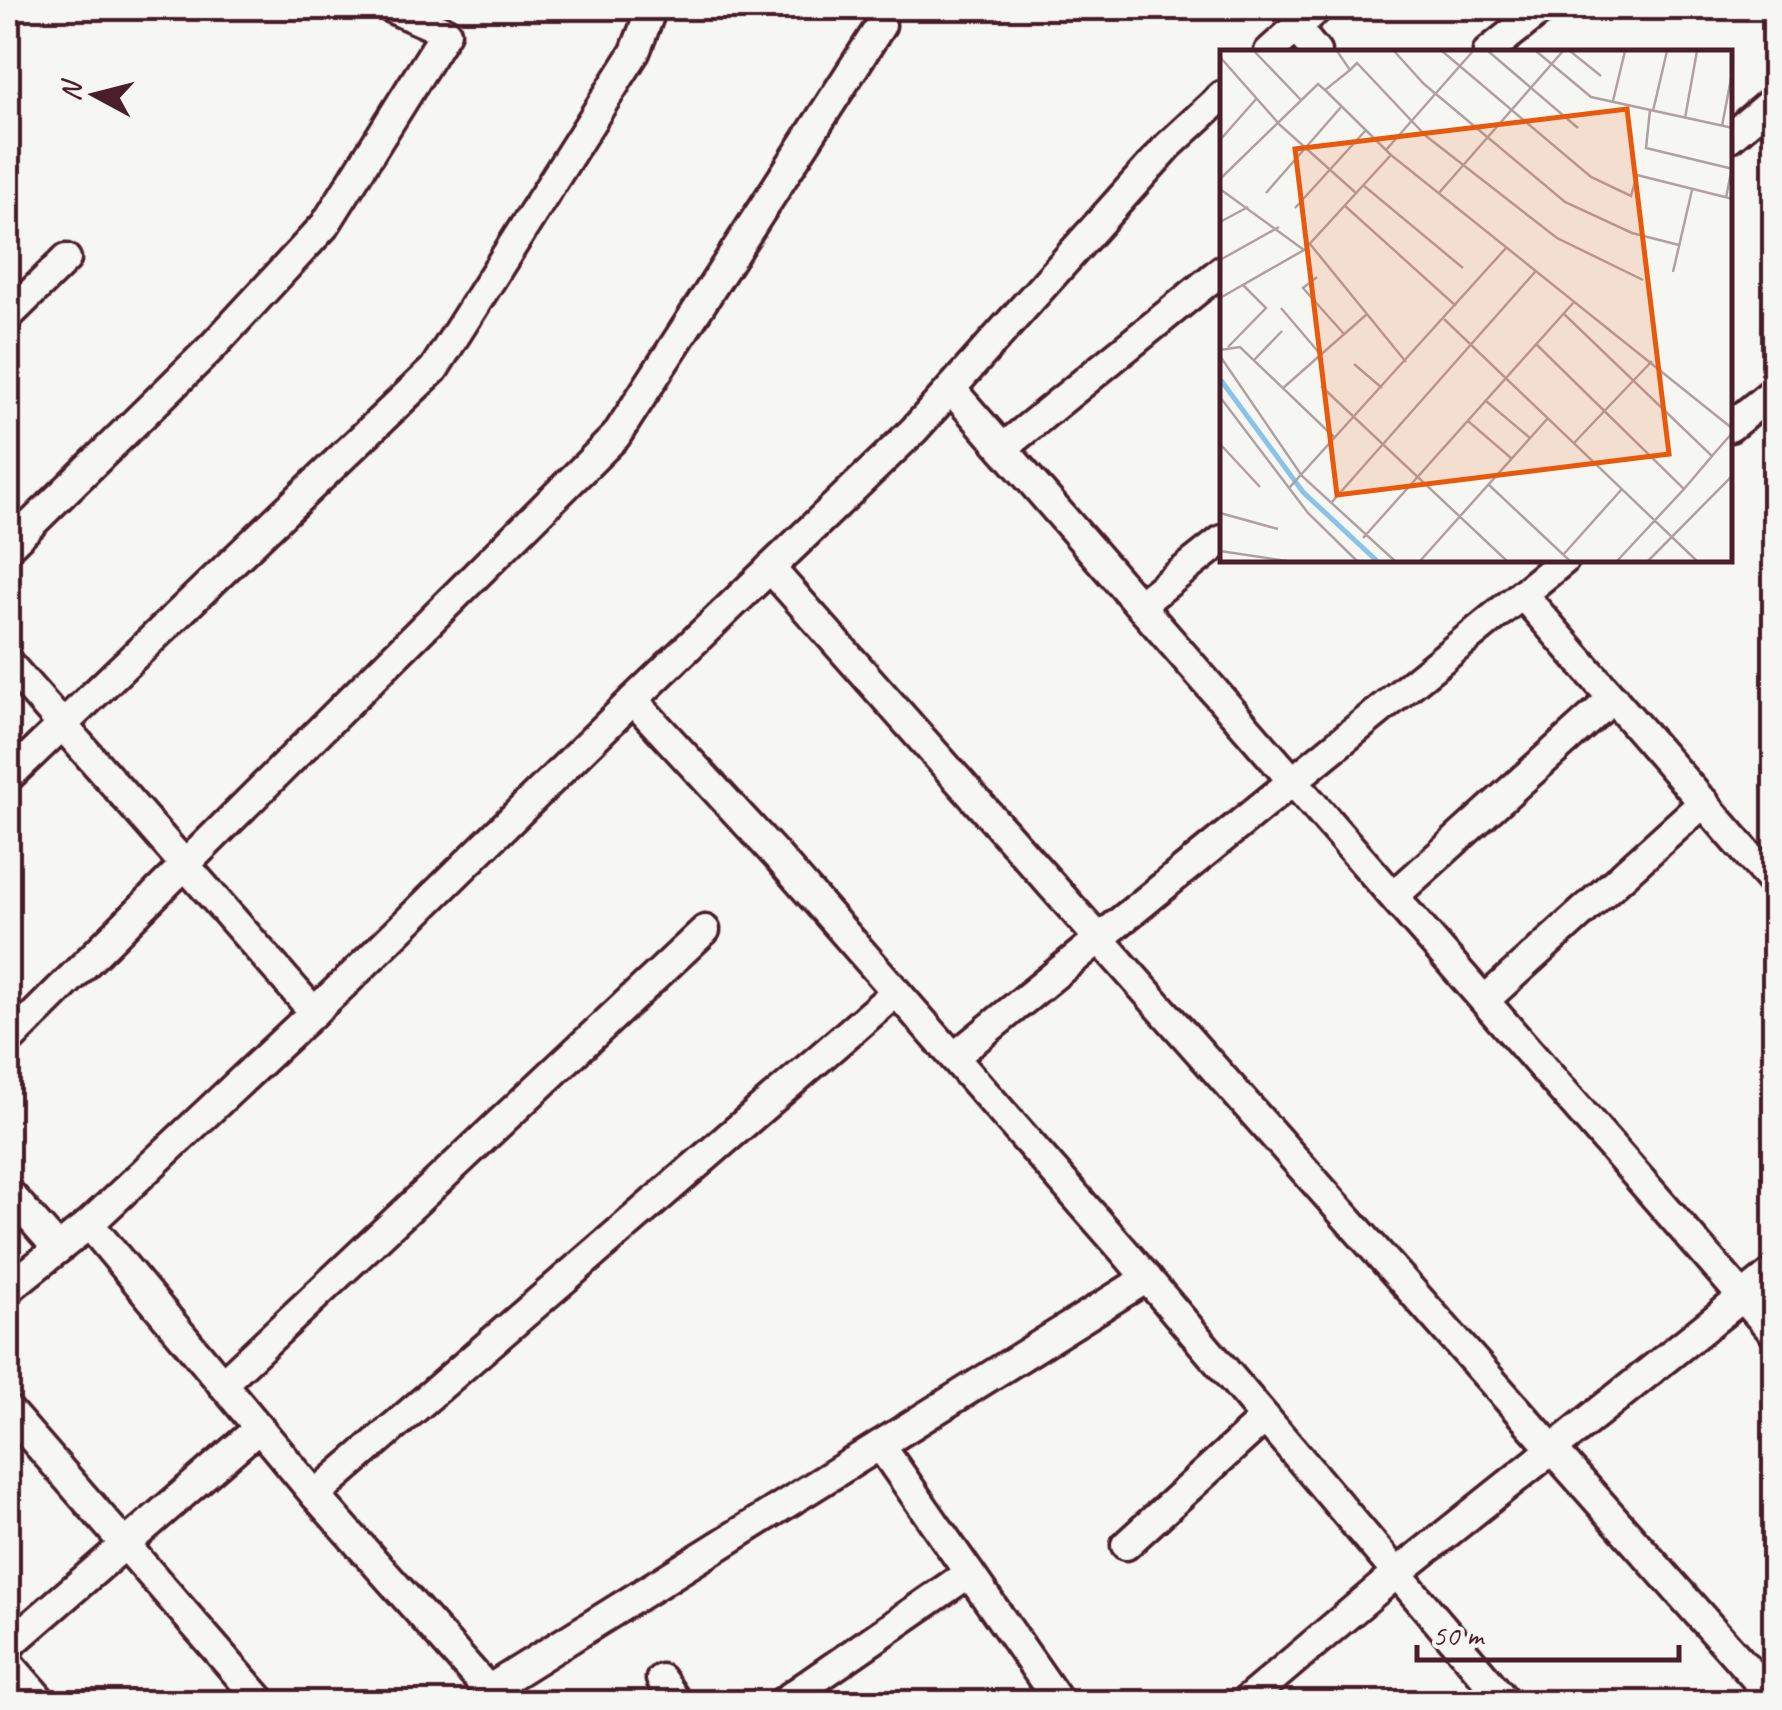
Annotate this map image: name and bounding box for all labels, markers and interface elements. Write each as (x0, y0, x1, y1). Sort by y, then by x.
north arrow (45, 45, 145, 145)
inset map (1220, 50, 1732, 562)
text: N (52, 77, 90, 103)
scale bar (1417, 1600, 1680, 1662)
text: 50 m (1432, 1616, 1485, 1654)

